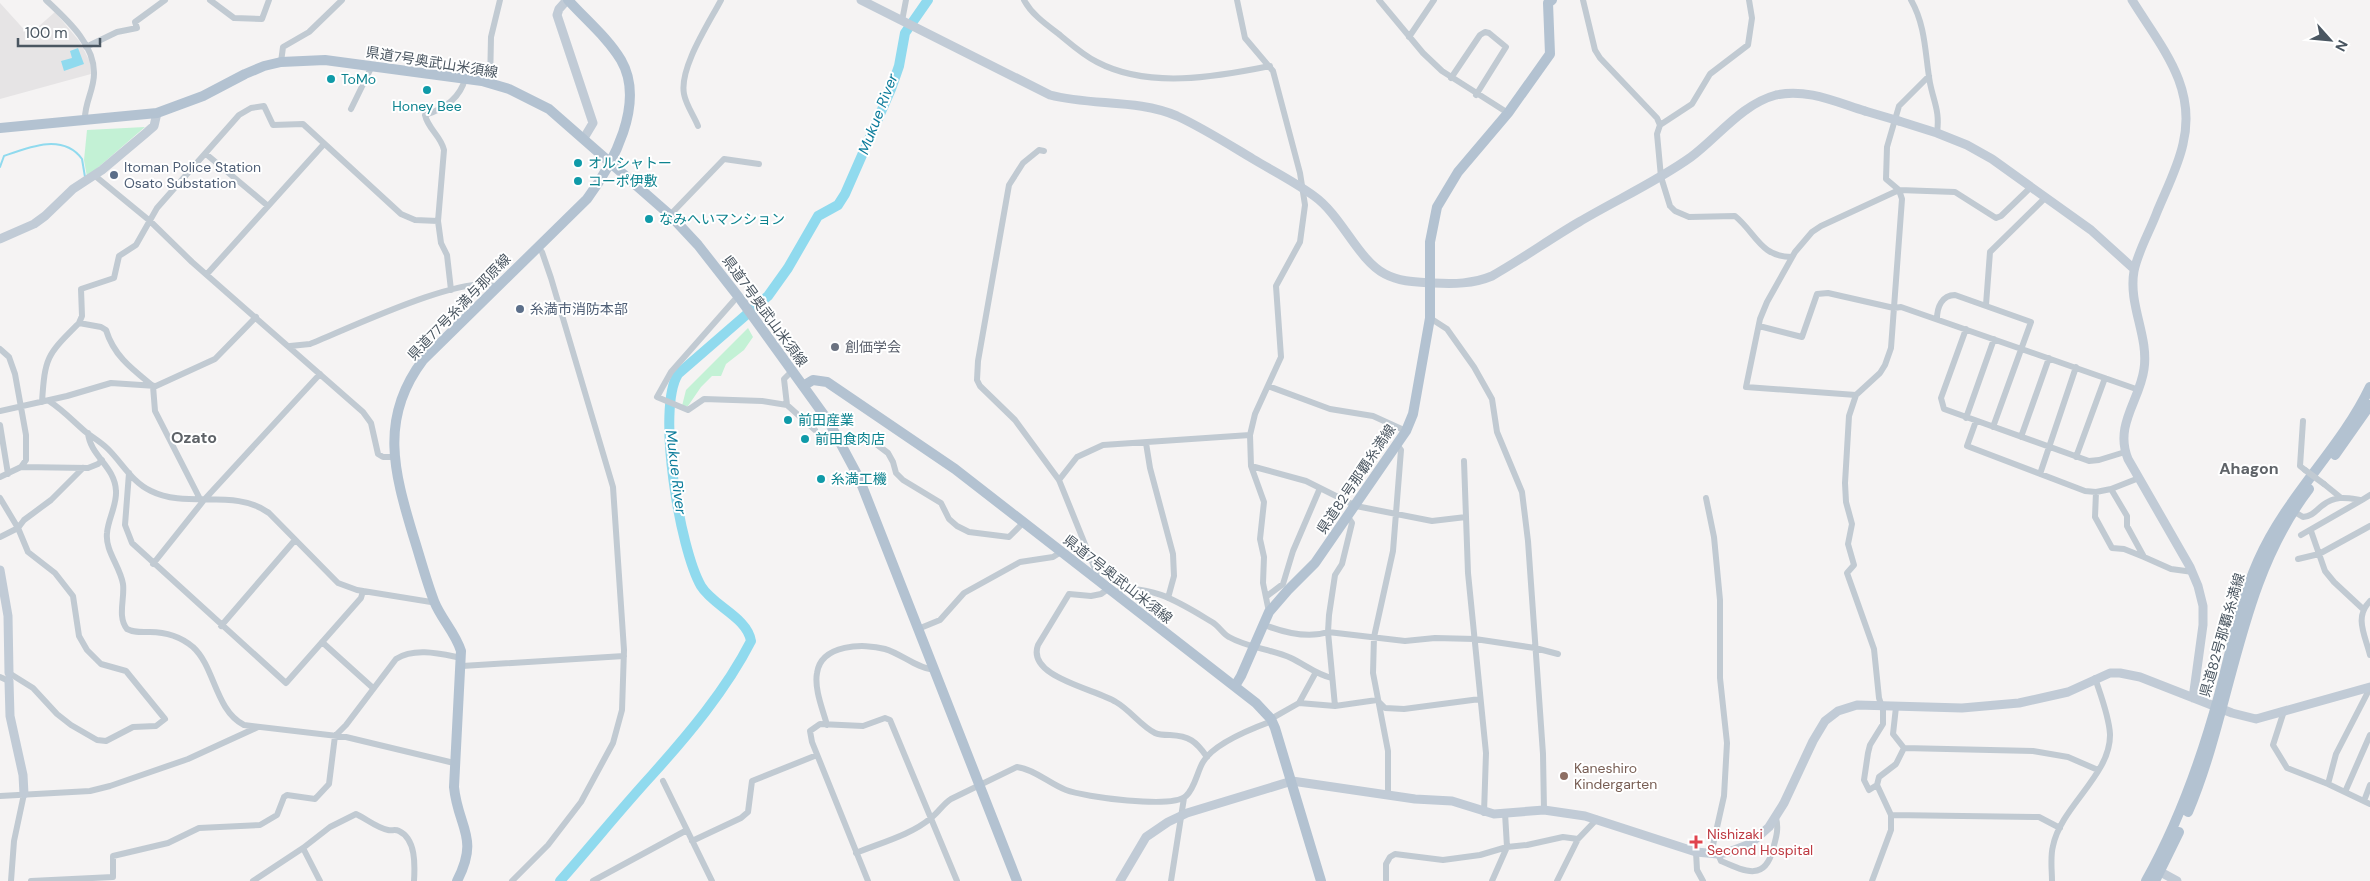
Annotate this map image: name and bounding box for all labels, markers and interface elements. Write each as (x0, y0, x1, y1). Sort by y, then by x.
scale bar (18, 15, 100, 47)
north arrow (2305, 15, 2355, 65)
text: 100 m (25, 23, 68, 43)
text: N (2331, 37, 2352, 55)
street label: 県道7号奥武山米須線 (365, 43, 499, 81)
place label: ToMo (341, 70, 376, 88)
water label: Mukue River (853, 70, 903, 157)
marker: ToMo (325, 73, 337, 85)
marker: Honey Bee (421, 84, 433, 96)
place label: Honey Bee (392, 97, 462, 115)
place label: オルシャトー (588, 154, 672, 172)
marker: オルシャトー (572, 157, 584, 169)
place label: Itoman Police Station Osato Substation (124, 158, 261, 192)
marker: Itoman Police Station Osato Substation (108, 169, 120, 181)
place label: コーポ伊敷 (588, 172, 658, 190)
marker: コーポ伊敷 (572, 175, 584, 187)
place label: なみへいマンション (659, 210, 785, 228)
marker: なみへいマンション (643, 213, 655, 225)
street label: 県道77号糸満与那原線 (404, 250, 514, 364)
street label: 県道7号奥武山米須線 (718, 252, 812, 370)
place label: 糸満市消防本部 (530, 300, 628, 318)
marker: 糸満市消防本部 (514, 303, 526, 315)
place label: 創価学会 (845, 338, 901, 356)
marker: 創価学会 (829, 341, 841, 353)
place label: 前田産業 (798, 411, 854, 429)
marker: 前田産業 (782, 414, 794, 426)
street label: 県道82号那覇糸満線 (1313, 421, 1399, 537)
district label: Ozato (171, 427, 217, 448)
water label: Mukue River (661, 429, 691, 516)
place label: 前田食肉店 (815, 430, 885, 448)
marker: 前田食肉店 (799, 433, 811, 445)
district label: Ahagon (2219, 458, 2279, 479)
place label: 糸満工機 (831, 470, 887, 488)
marker: 糸満工機 (815, 473, 827, 485)
street label: 県道7号奥武山米須線 (1060, 531, 1176, 627)
street label: 県道82号那覇糸満線 (2196, 571, 2248, 699)
place label: Kaneshiro Kindergarten (1574, 759, 1657, 793)
marker: Kaneshiro Kindergarten (1558, 770, 1570, 782)
place label: Nishizaki Second Hospital (1707, 825, 1813, 859)
marker: Nishizaki Second Hospital (1689, 835, 1703, 849)

